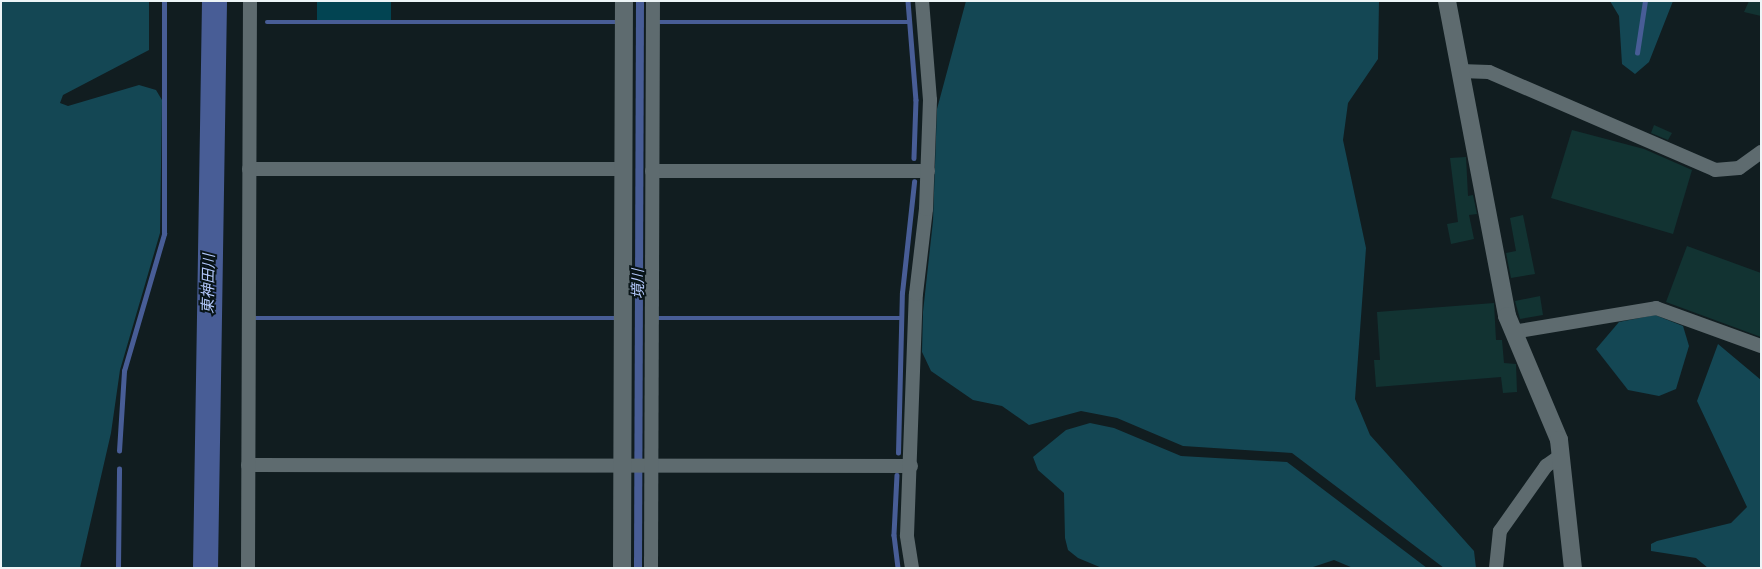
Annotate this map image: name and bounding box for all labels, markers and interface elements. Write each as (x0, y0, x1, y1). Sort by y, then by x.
water label: 東神田川 (199, 254, 219, 314)
water label: 境川 (630, 269, 648, 299)

